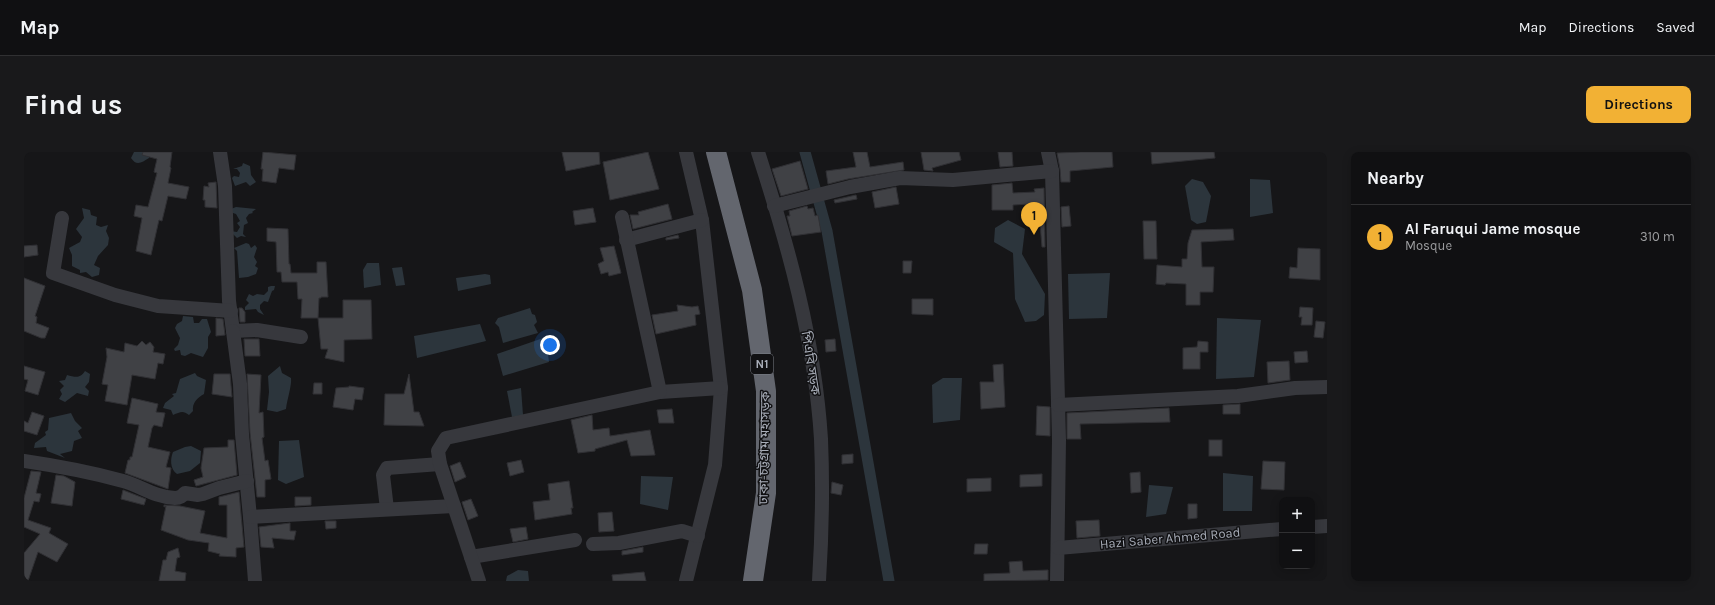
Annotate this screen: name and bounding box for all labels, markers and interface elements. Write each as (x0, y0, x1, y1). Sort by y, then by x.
text: Map (20, 17, 59, 39)
text: Map (1519, 19, 1547, 36)
text: Directions (1569, 19, 1634, 36)
text: Saved (1656, 19, 1695, 36)
button: Directions (1586, 86, 1691, 123)
text: Find us (24, 88, 123, 121)
text: Nearby (1367, 168, 1424, 188)
pin: 1 (1021, 202, 1047, 235)
text: Al Faruqui Jame mosque (1405, 220, 1580, 238)
text: 1 (1378, 229, 1382, 244)
text: 310 m (1640, 229, 1675, 244)
text: Mosque (1405, 238, 1452, 253)
street label: পিএবি সড়ক (798, 329, 824, 396)
your location (540, 335, 560, 355)
road number: N1 (751, 354, 773, 374)
street label: ঢাকা-চট্টগ্রাম মহাসড়ক (755, 391, 772, 506)
map controls (1279, 497, 1315, 569)
button: + (1279, 497, 1315, 533)
street label: Hazi Saber Ahmed Road (1099, 524, 1241, 552)
button: − (1279, 533, 1315, 569)

